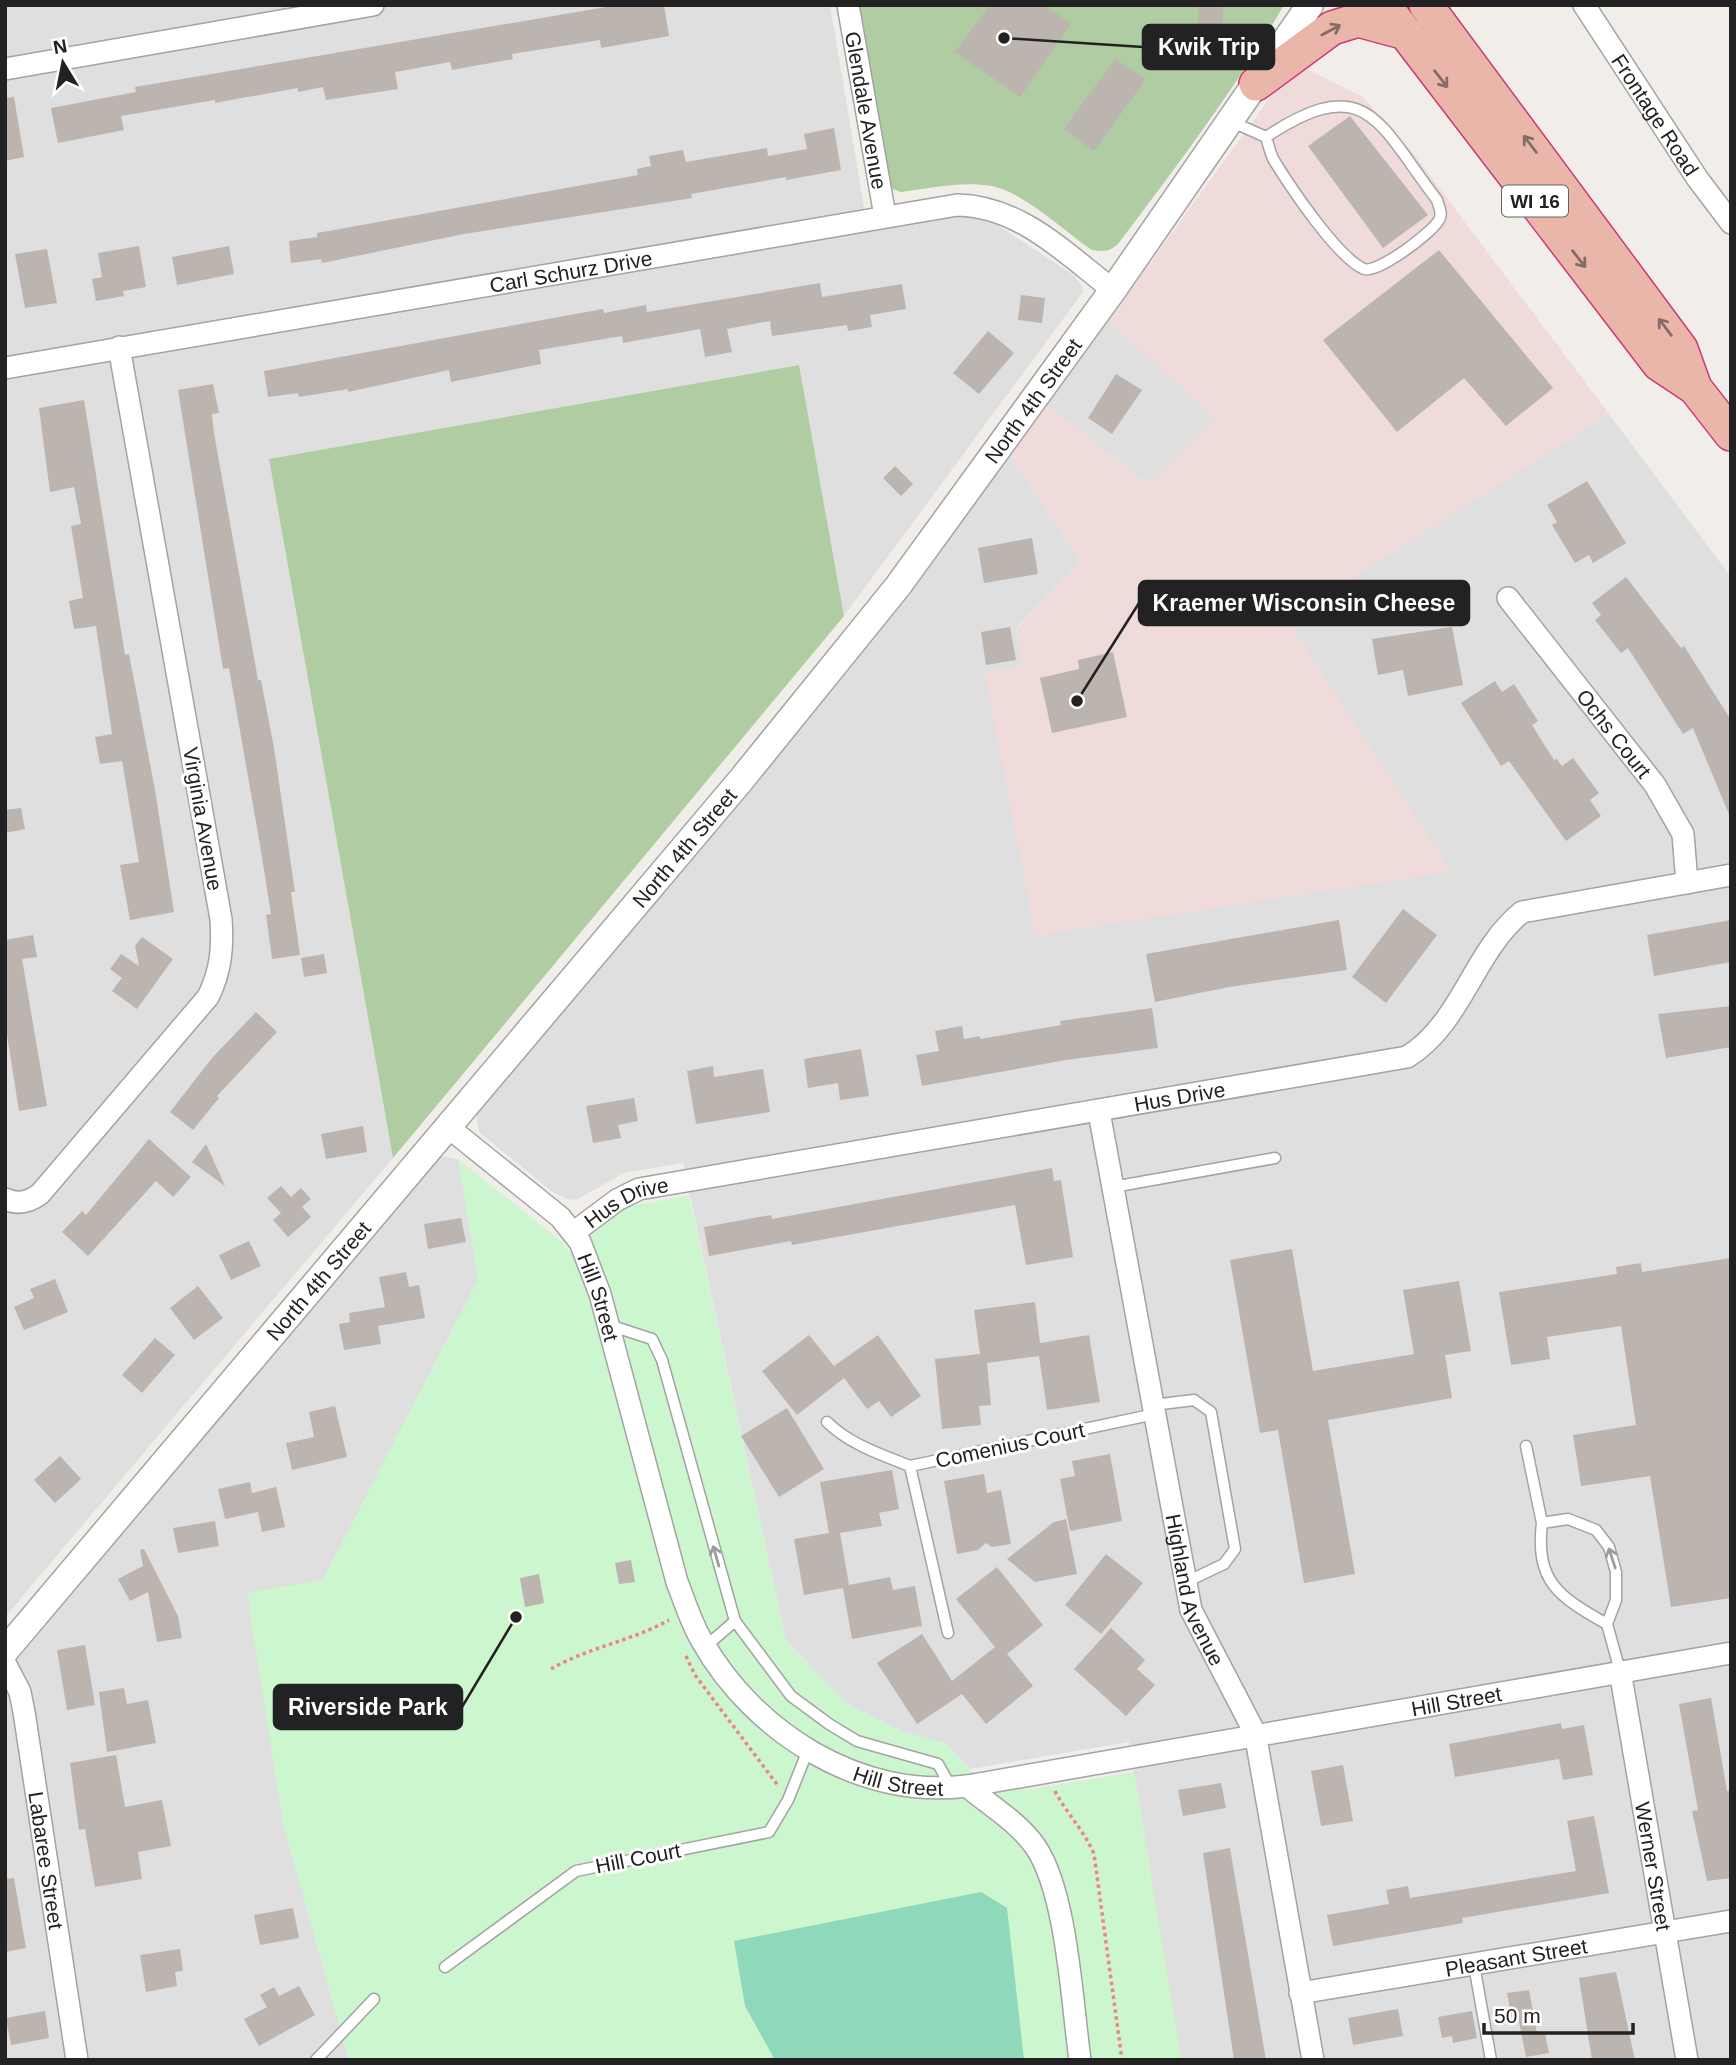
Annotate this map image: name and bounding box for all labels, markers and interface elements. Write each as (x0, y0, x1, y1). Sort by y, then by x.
one-way arrow (1321, 23, 1341, 37)
callout: Kwik Trip (1143, 25, 1274, 69)
north arrow (28, 28, 98, 98)
street label: Glendale Avenue (841, 30, 892, 191)
text: Kwik Trip (1158, 34, 1260, 60)
text: N (52, 35, 69, 58)
street label: Frontage Road (1608, 50, 1704, 180)
one-way arrow (1433, 69, 1448, 88)
one-way arrow (1522, 136, 1537, 154)
road number: WI 16 (1502, 186, 1568, 216)
street label: Carl Schurz Drive (488, 246, 654, 296)
one-way arrow (1572, 250, 1587, 268)
one-way arrow (1658, 318, 1673, 337)
street label: North 4th Street (980, 334, 1086, 467)
callout: Kraemer Wisconsin Cheese (1139, 581, 1469, 625)
text: Kraemer Wisconsin Cheese (1153, 590, 1455, 616)
street label: Ochs Court (1572, 684, 1656, 782)
street label: Virginia Avenue (179, 746, 227, 892)
street label: North 4th Street (627, 783, 741, 912)
street label: Hus Drive (1132, 1077, 1227, 1115)
street label: Hus Drive (580, 1173, 670, 1232)
street label: North 4th Street (261, 1216, 375, 1345)
street label: Hill Street (574, 1250, 624, 1344)
street label: Comenius Court (933, 1418, 1087, 1472)
street label: Highland Avenue (1162, 1512, 1229, 1669)
one-way arrow (709, 1545, 722, 1567)
one-way arrow (1605, 1548, 1617, 1570)
street label: Hill Street (1410, 1682, 1503, 1720)
callout: Riverside Park (274, 1685, 462, 1729)
text: Riverside Park (288, 1694, 448, 1720)
street label: Hill Street (850, 1761, 944, 1799)
street label: Labaree Street (25, 1790, 68, 1931)
street label: Werner Street (1631, 1800, 1676, 1933)
street label: Hill Court (593, 1838, 683, 1878)
street label: Pleasant Street (1443, 1934, 1589, 1980)
scale bar (1484, 1992, 1633, 2036)
text: 50 m (1494, 2004, 1541, 2027)

